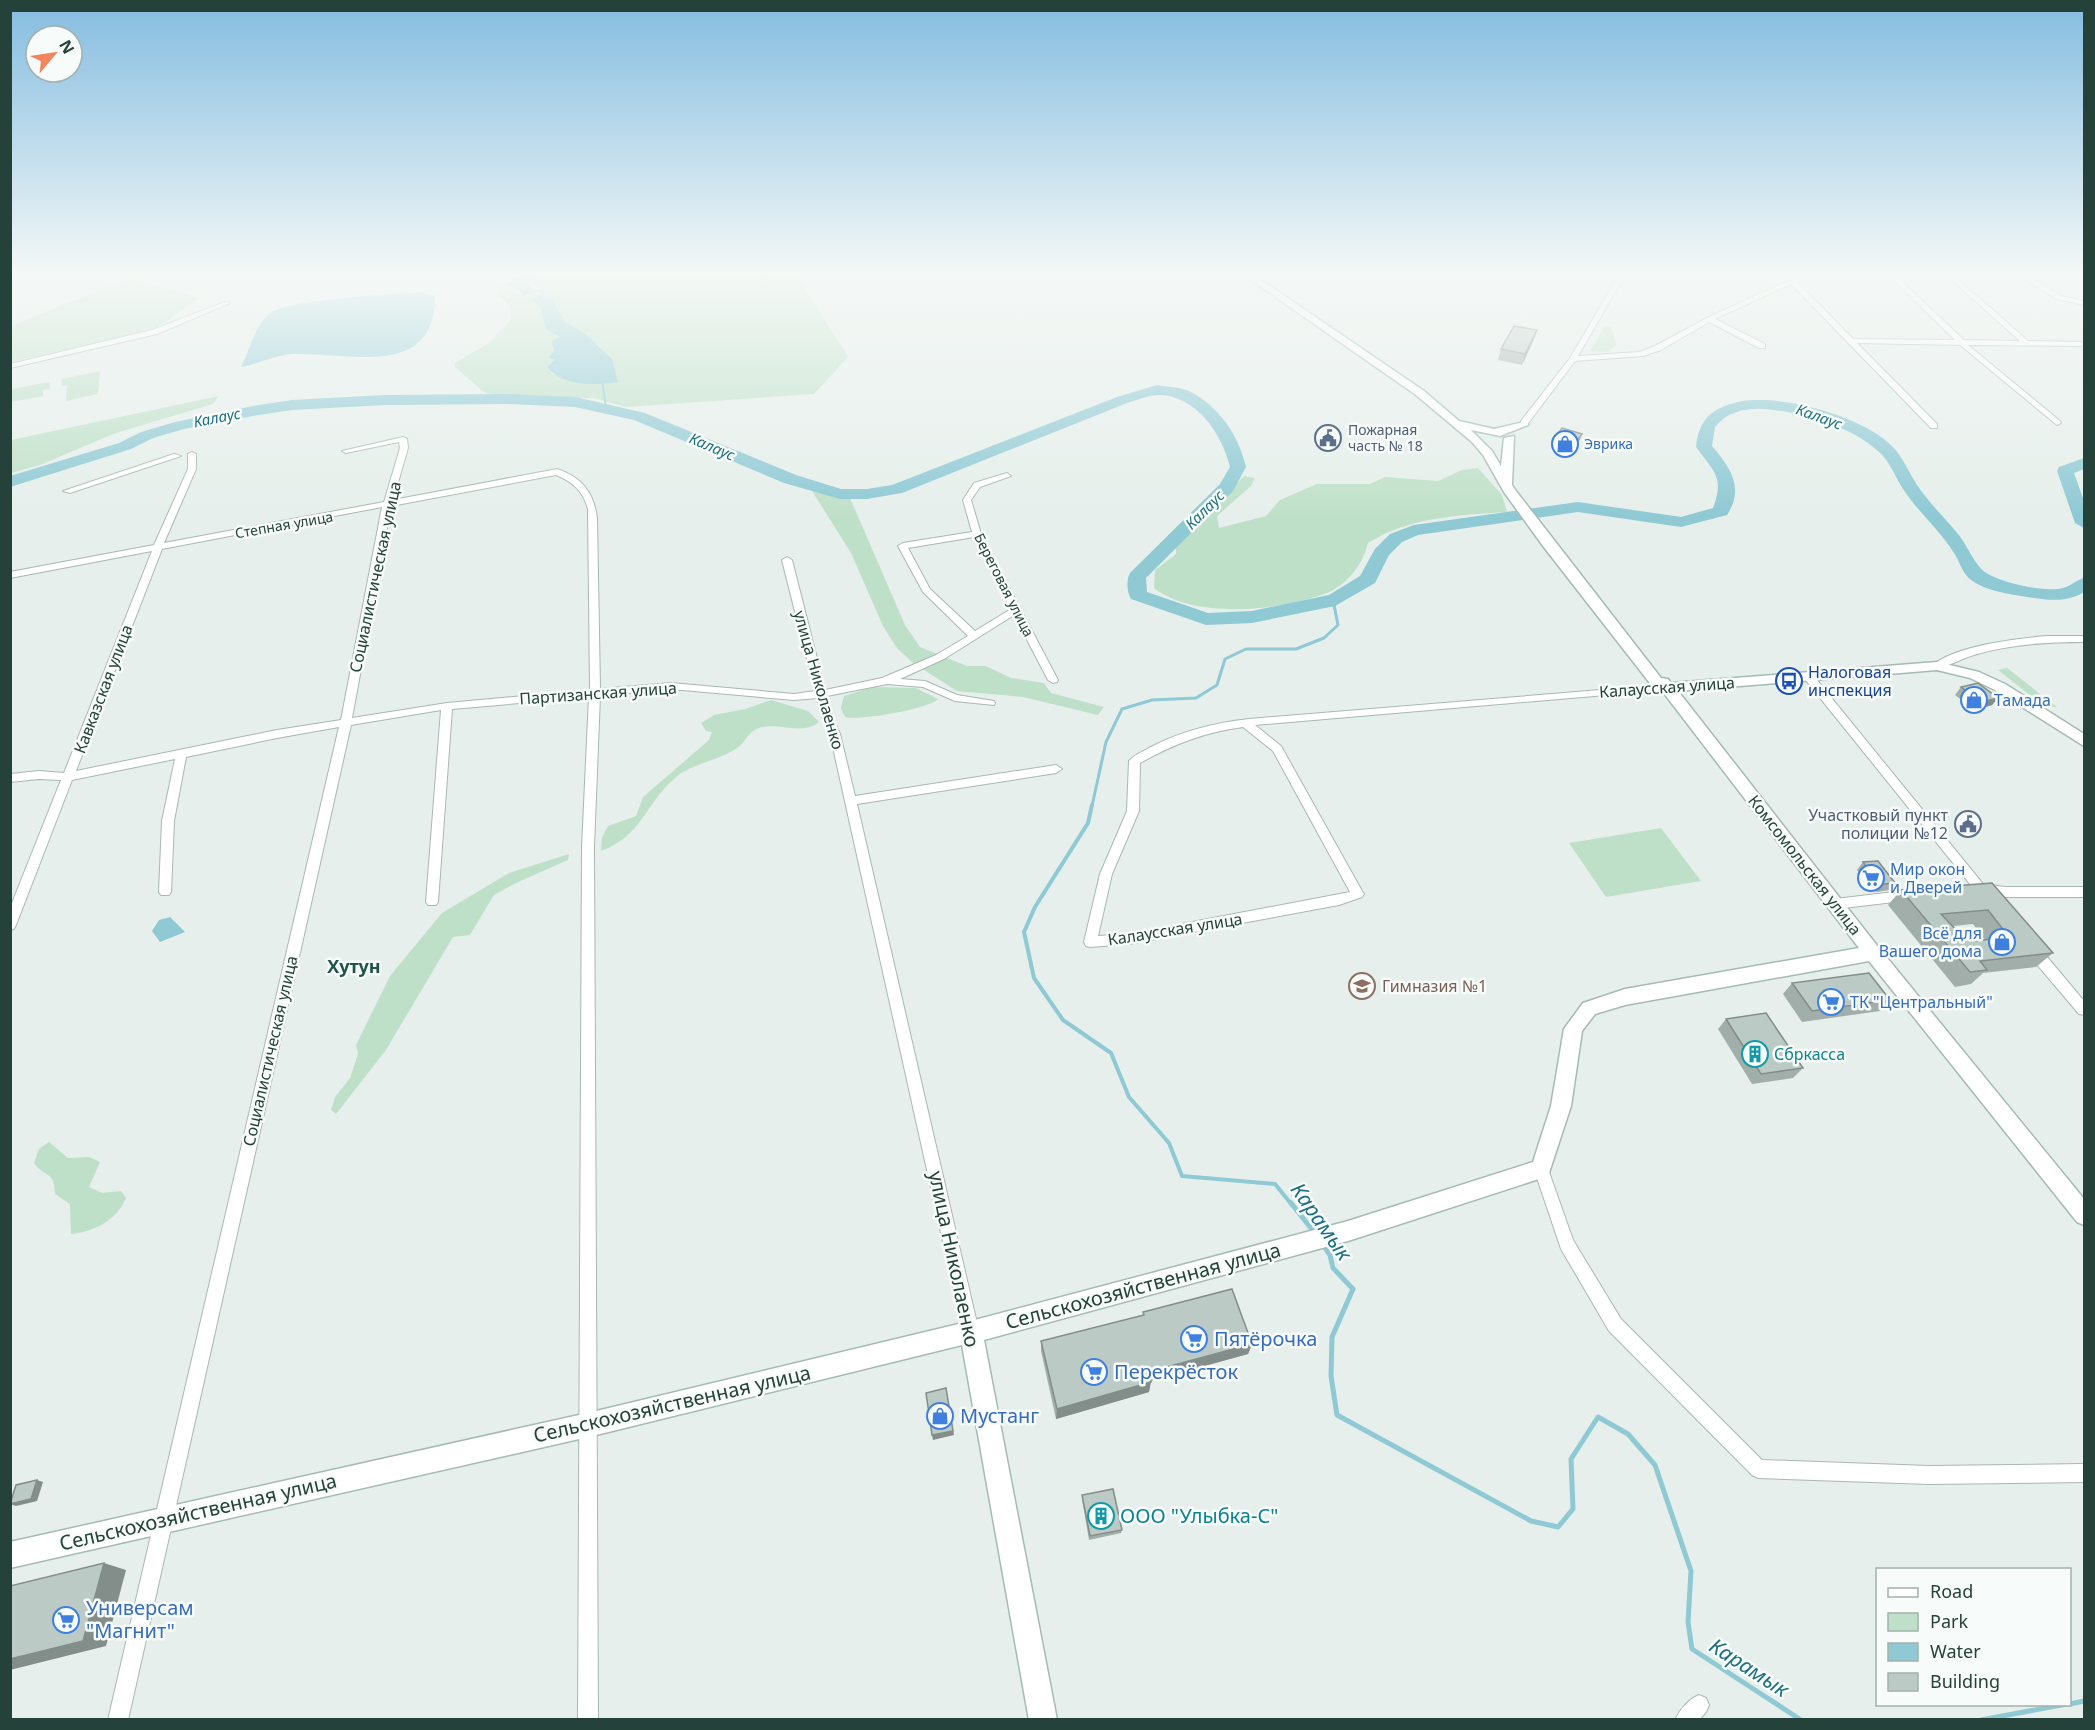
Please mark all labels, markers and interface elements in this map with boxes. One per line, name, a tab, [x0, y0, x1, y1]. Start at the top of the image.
north arrow	[24, 24, 84, 84]
text: N	[54, 36, 80, 58]
water label: Калаус	[1794, 399, 1845, 434]
water label: Калаус	[192, 403, 242, 431]
place label: Пожарная часть № 18	[1348, 420, 1423, 455]
public building icon: Пожарная часть № 18	[1313, 423, 1343, 453]
water label: Калаус	[687, 428, 738, 465]
shop icon: Эврика	[1550, 429, 1580, 459]
place label: Эврика	[1584, 434, 1633, 453]
street label: Социалистическая улица	[344, 479, 406, 675]
water label: Калаус	[1180, 485, 1228, 533]
street label: Степная улица	[233, 507, 334, 542]
street label: Береговая улица	[970, 530, 1039, 640]
street label: улица Николаенко	[789, 608, 849, 752]
street label: Кавказская улица	[68, 621, 138, 757]
place label: Налоговая инспекция	[1808, 661, 1892, 701]
bus stop icon: Налоговая инспекция	[1774, 666, 1804, 696]
street label: Калаусская улица	[1598, 671, 1736, 703]
street label: Партизанская улица	[519, 677, 677, 709]
shop icon: Тамада	[1959, 685, 1989, 715]
place label: Тамада	[1994, 689, 2051, 711]
street label: Комсомольская улица	[1743, 790, 1867, 940]
place label: Участковый пункт полиции №12	[1808, 804, 1949, 844]
public building icon: Участковый пункт полиции №12	[1953, 809, 1983, 839]
place label: Мир окон и Дверей	[1890, 858, 1965, 898]
supermarket icon: Мир окон и Дверей	[1856, 863, 1886, 893]
street label: Калаусская улица	[1106, 908, 1244, 950]
place label: Всё для Вашего дома	[1879, 922, 1982, 962]
shop icon: Всё для Вашего дома	[1987, 927, 2017, 957]
street label: Социалистическая улица	[237, 954, 303, 1148]
district label: Хутун	[327, 954, 381, 978]
school or university icon: Гимназия №1	[1347, 971, 1377, 1001]
place label: Гимназия №1	[1382, 975, 1487, 997]
supermarket icon: ТК "Центральный"	[1816, 987, 1846, 1017]
place label: ТК "Центральный"	[1850, 991, 1993, 1013]
building icon: Сбркасса	[1740, 1039, 1770, 1069]
place label: Сбркасса	[1774, 1043, 1845, 1065]
street label: улица Николаенко	[923, 1168, 986, 1350]
water label: Карамык	[1285, 1177, 1360, 1267]
street label: Сельскохозяйственная улица	[1002, 1236, 1284, 1335]
supermarket icon: Пятёрочка	[1179, 1324, 1209, 1354]
place label: Пятёрочка	[1214, 1325, 1317, 1352]
supermarket icon: Перекрёсток	[1079, 1357, 1109, 1387]
street label: Сельскохозяйственная улица	[530, 1358, 813, 1449]
place label: Перекрёсток	[1114, 1358, 1238, 1385]
shop icon: Мустанг	[925, 1401, 955, 1431]
place label: Мустанг	[960, 1402, 1039, 1429]
street label: Сельскохозяйственная улица	[56, 1466, 339, 1557]
building icon: ООО "Улыбка-С"	[1086, 1501, 1116, 1531]
place label: ООО "Улыбка-С"	[1120, 1502, 1278, 1529]
legend	[1876, 1568, 2071, 1706]
text: Road	[1930, 1579, 1973, 1603]
place label: Универсам "Магнит"	[86, 1594, 194, 1644]
supermarket icon: Универсам "Магнит"	[51, 1605, 81, 1635]
text: Park	[1930, 1609, 1968, 1633]
water label: Карамык	[1705, 1631, 1796, 1704]
text: Water	[1930, 1639, 1981, 1663]
text: Building	[1930, 1669, 2000, 1693]

